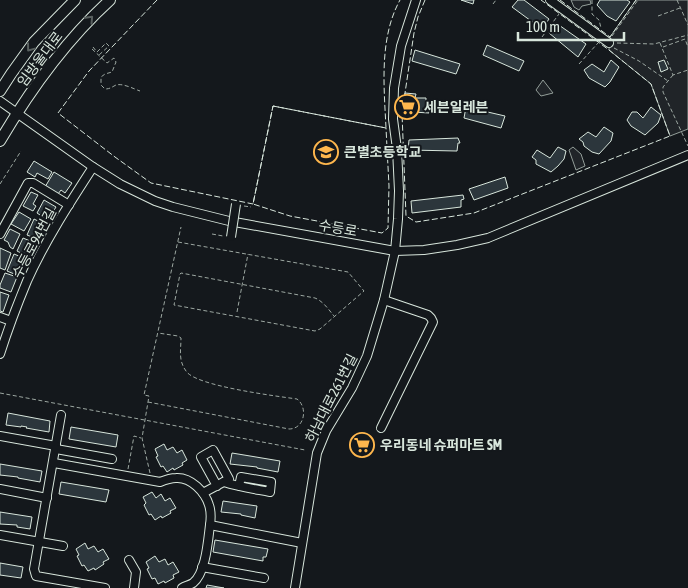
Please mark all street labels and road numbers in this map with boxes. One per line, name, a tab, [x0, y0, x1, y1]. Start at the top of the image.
street label: 임방울대로	[14, 28, 66, 90]
street label: 수등로94번길	[9, 205, 59, 281]
street label: 수등로	[318, 217, 359, 239]
street label: 하남대로261번길	[302, 351, 360, 445]

